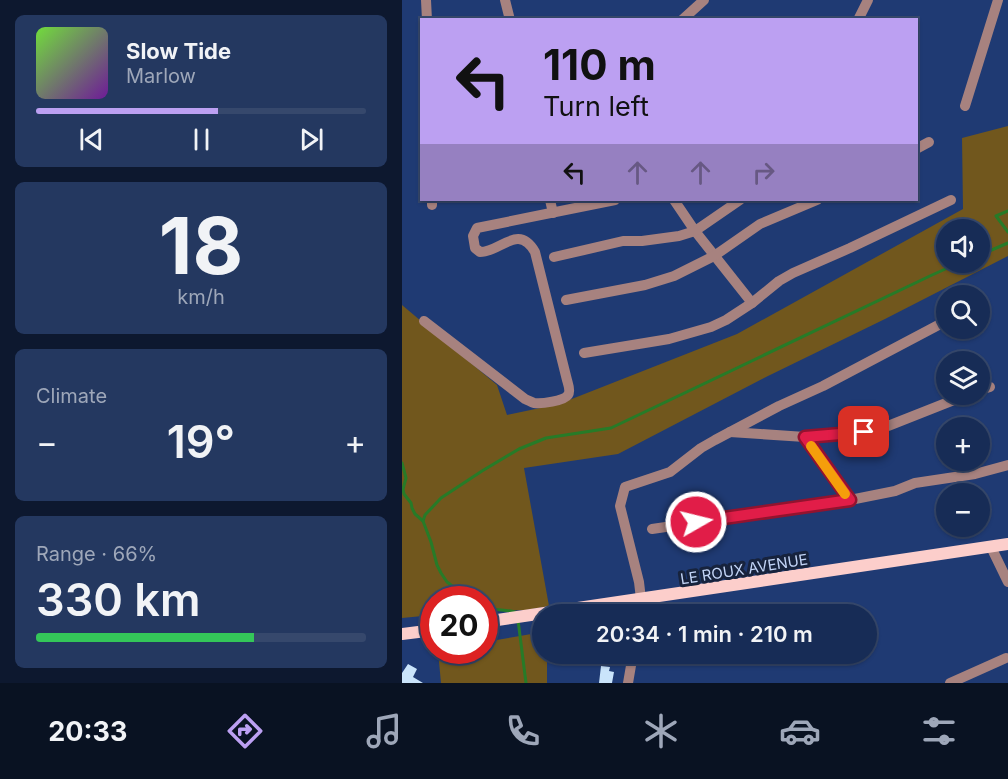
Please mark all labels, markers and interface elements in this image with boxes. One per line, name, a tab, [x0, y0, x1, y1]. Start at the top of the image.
text: Slow Tide	[126, 38, 231, 64]
text: 110 m	[543, 39, 656, 90]
icon: left	[444, 42, 522, 120]
text: Marlow	[126, 64, 196, 88]
text: Turn left	[543, 90, 649, 123]
icon: previous	[75, 123, 108, 156]
icon: pause	[185, 123, 218, 156]
icon: next	[295, 123, 328, 156]
icon: left	[558, 156, 591, 189]
icon: ahead	[621, 156, 654, 189]
icon: ahead	[684, 156, 717, 189]
icon: right	[747, 156, 780, 189]
text: 18	[159, 198, 243, 293]
map controls	[936, 219, 990, 537]
button: sound	[936, 219, 990, 273]
text: km/h	[177, 285, 225, 309]
button: search	[936, 285, 990, 339]
button: layers	[936, 351, 990, 405]
text: Climate	[36, 384, 107, 408]
pin	[838, 406, 889, 457]
text: 19°	[167, 414, 235, 469]
icon: arrive	[847, 415, 880, 448]
button: +	[936, 417, 990, 471]
text: −	[36, 422, 58, 462]
text: +	[344, 422, 366, 462]
button: −	[936, 483, 990, 537]
position arrow	[664, 490, 728, 554]
text: Range · 66%	[36, 542, 157, 566]
street label: LE ROUX AVENUE	[679, 550, 809, 588]
text: 330 km	[36, 572, 200, 627]
speed limit sign: 20	[420, 586, 498, 664]
text: 20:34 · 1 min · 210 m	[596, 621, 813, 647]
icon: directions	[224, 710, 266, 752]
icon: music	[363, 710, 405, 752]
icon: phone	[502, 710, 544, 752]
icon: climate	[640, 710, 682, 752]
icon: car	[779, 710, 821, 752]
icon: filters	[918, 710, 960, 752]
text: 20:33	[48, 715, 127, 748]

